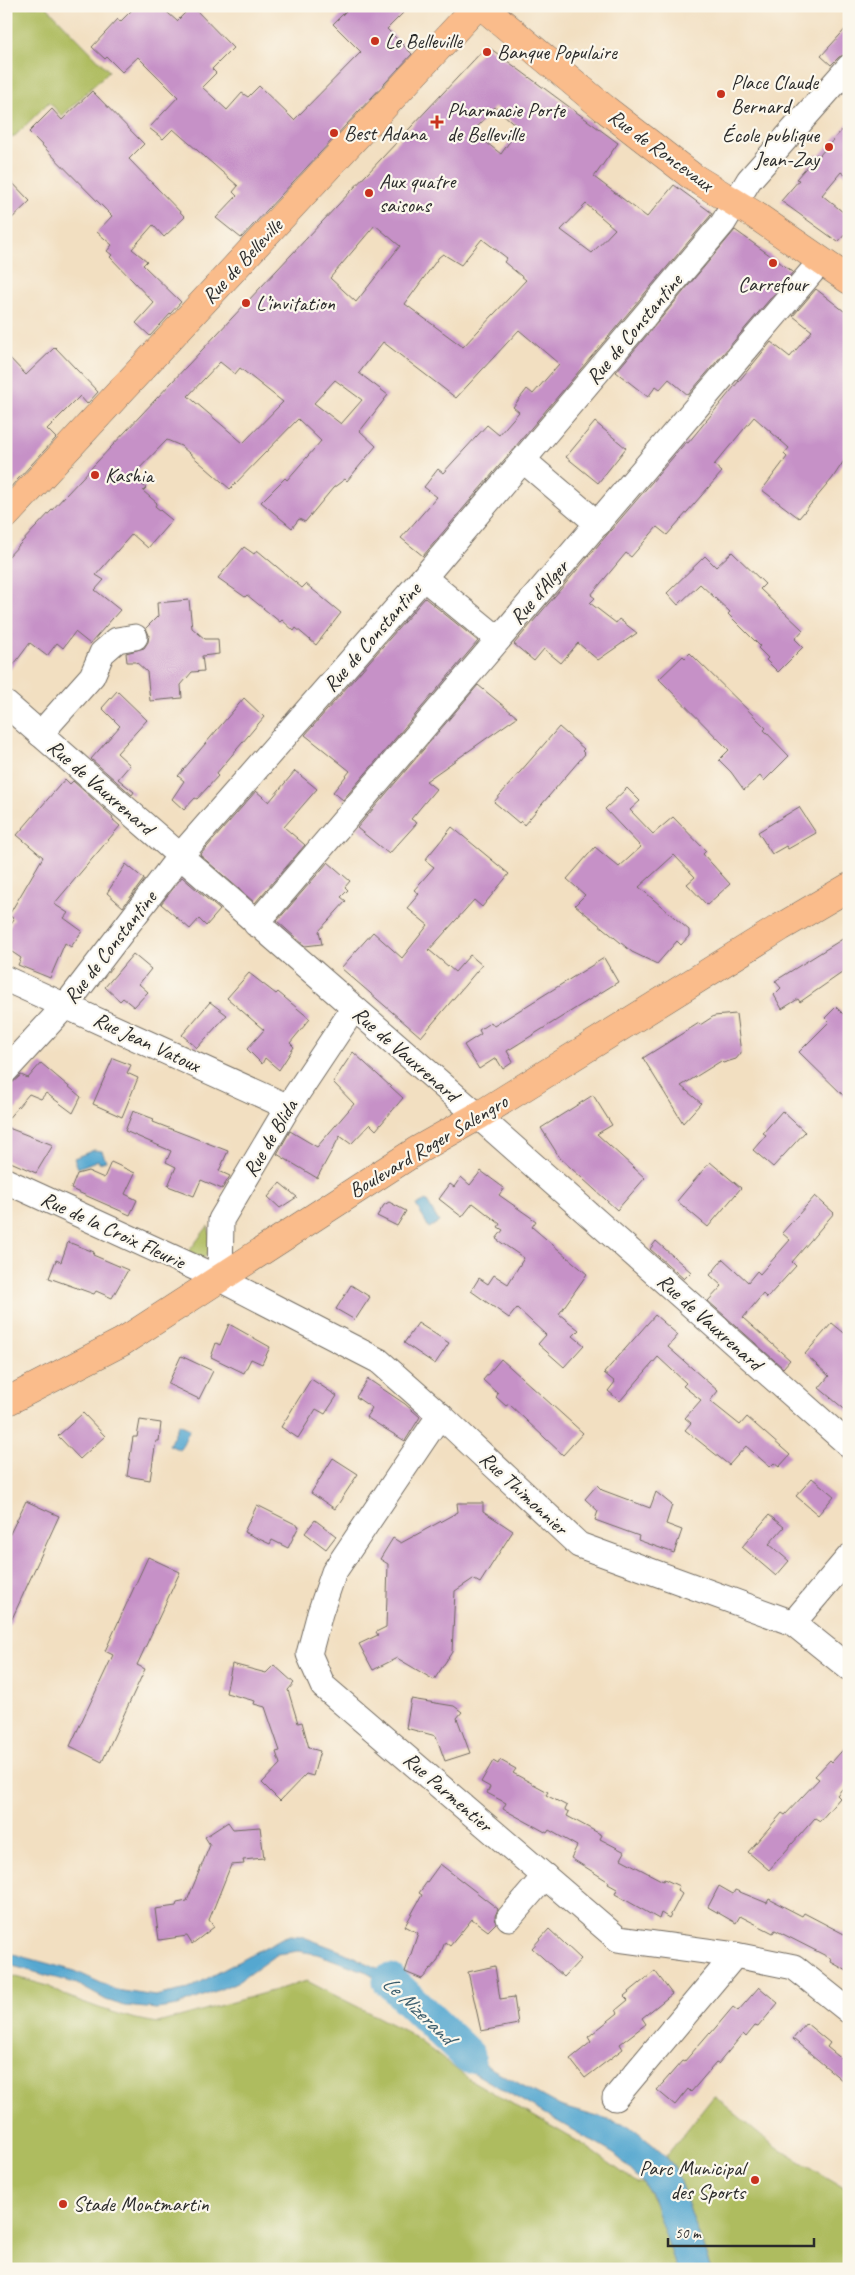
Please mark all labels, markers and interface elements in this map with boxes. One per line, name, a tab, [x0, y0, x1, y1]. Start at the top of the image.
place label: Le Belleville	[385, 28, 463, 54]
marker: Le Belleville	[369, 35, 381, 47]
place label: Banque Populaire	[497, 39, 618, 65]
marker: Banque Populaire	[481, 46, 493, 58]
place label: Place Claude Bernard	[731, 69, 819, 119]
marker: Place Claude Bernard	[715, 88, 727, 100]
place label: Pharmacie Porte de Belleville	[447, 97, 566, 147]
street label: Rue de Roncevaux	[603, 103, 720, 198]
marker: Pharmacie Porte de Belleville	[431, 116, 443, 128]
place label: Best Adana	[344, 120, 429, 146]
place label: École publique Jean-Zay	[722, 122, 821, 172]
marker: Best Adana	[328, 127, 340, 139]
marker: École publique Jean-Zay	[823, 141, 835, 153]
place label: Aux quatre saisons	[379, 168, 457, 218]
marker: Aux quatre saisons	[363, 187, 375, 199]
street label: Rue de Belleville	[196, 211, 289, 309]
marker: Carrefour	[767, 257, 779, 269]
street label: Rue de Constantine	[580, 267, 689, 390]
place label: Carrefour	[738, 271, 810, 297]
place label: L’invitation	[256, 290, 336, 316]
marker: L’invitation	[240, 297, 252, 309]
place label: Kashia	[105, 462, 155, 488]
marker: Kashia	[89, 469, 101, 481]
street label: Rue d'Alger	[504, 553, 575, 630]
street label: Rue de Constantine	[317, 575, 428, 697]
street label: Rue de Vauxrenard	[42, 734, 162, 842]
street label: Rue de Constantine	[58, 884, 164, 1009]
street label: Rue de Vauxrenard	[347, 1001, 467, 1109]
street label: Rue Jean Vatoux	[89, 1006, 206, 1079]
street label: Boulevard Roger Salengro	[344, 1088, 513, 1204]
street label: Rue de Blida	[237, 1093, 304, 1181]
street label: Rue de la Croix Fleurie	[37, 1185, 191, 1276]
street label: Rue de Vauxrenard	[652, 1268, 770, 1378]
street label: Rue Thimonnier	[475, 1446, 575, 1541]
street label: Rue Parmentier	[398, 1746, 499, 1839]
water label: Le Nizerand	[376, 1969, 465, 2055]
place label: Parc Municipal des Sports	[639, 2155, 748, 2205]
marker: Parc Municipal des Sports	[749, 2174, 761, 2186]
place label: Stade Montmartin	[73, 2191, 209, 2217]
marker: Stade Montmartin	[57, 2198, 69, 2210]
scale bar	[668, 2215, 814, 2247]
text: 50 m	[675, 2224, 702, 2243]

